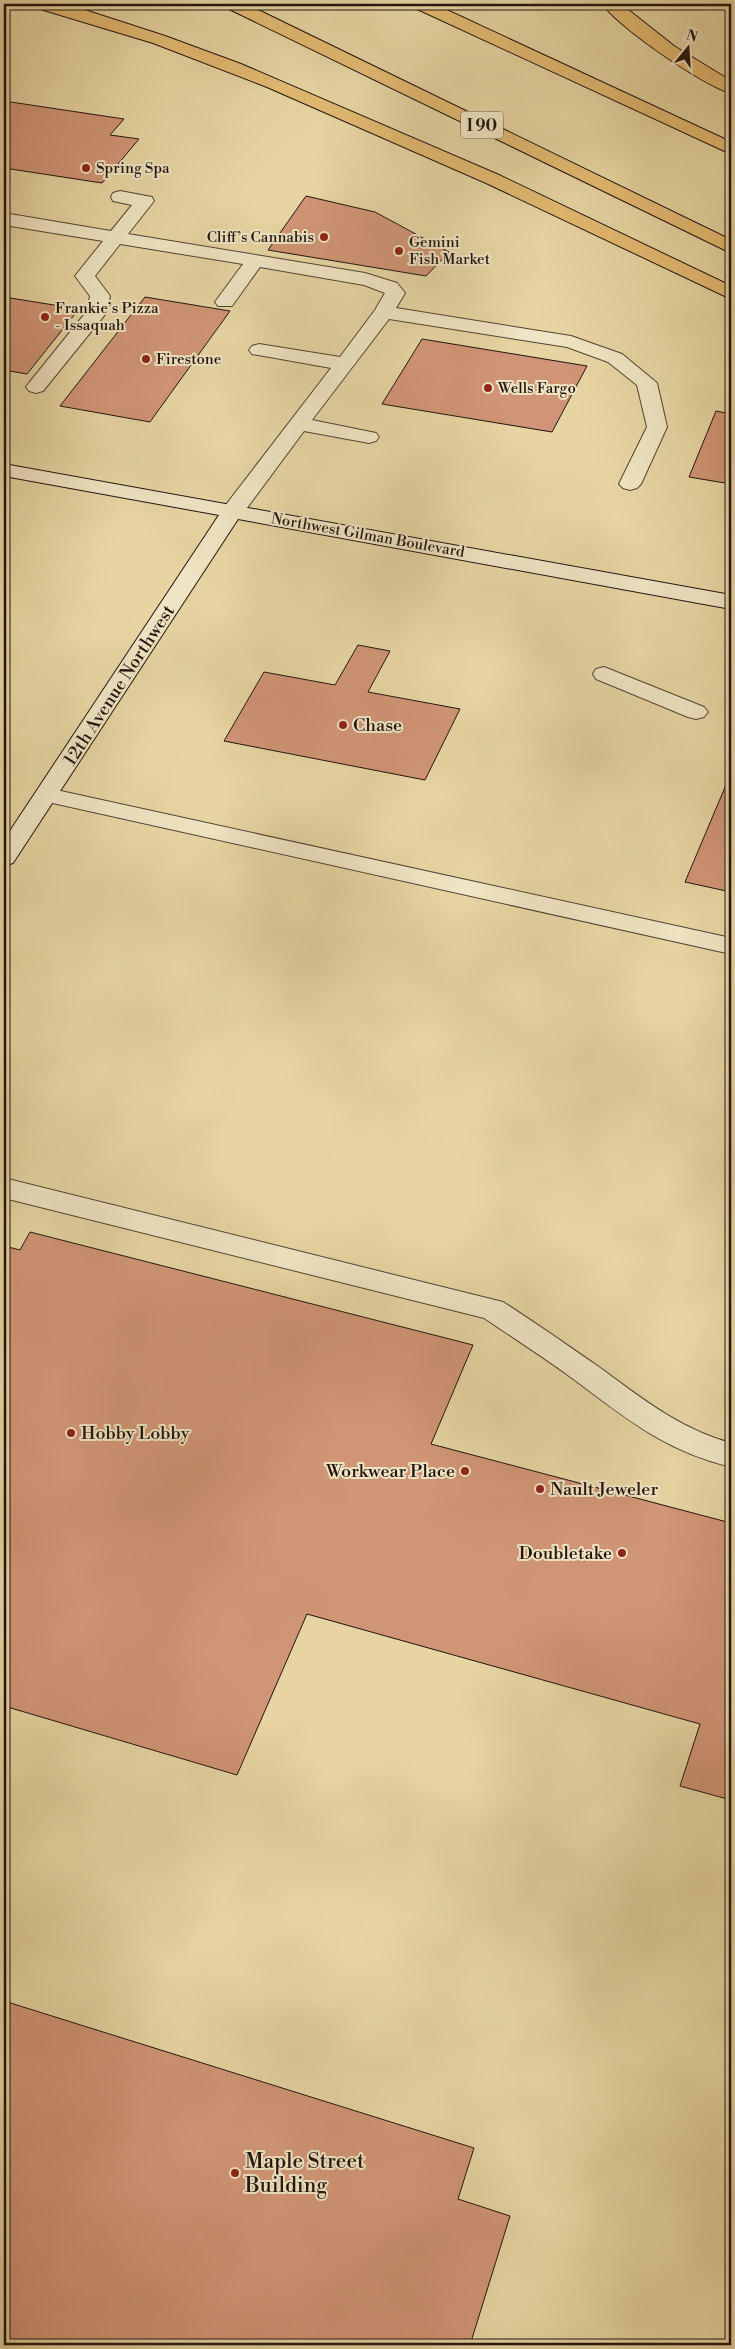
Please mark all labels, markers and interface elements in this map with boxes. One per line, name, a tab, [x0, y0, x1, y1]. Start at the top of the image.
north arrow	[662, 22, 712, 72]
text: N	[684, 26, 700, 47]
road number: I 90	[461, 112, 503, 138]
place label: Spring Spa	[96, 159, 170, 178]
marker: Spring Spa	[80, 162, 92, 174]
place label: Cliff’s Cannabis	[207, 228, 314, 247]
marker: Cliff’s Cannabis	[318, 231, 330, 243]
place label: Gemini Fish Market	[409, 233, 491, 269]
marker: Gemini Fish Market	[393, 245, 405, 257]
place label: Frankie’s Pizza - Issaquah	[55, 299, 159, 335]
marker: Frankie’s Pizza - Issaquah	[39, 311, 51, 323]
place label: Firestone	[156, 350, 221, 369]
marker: Firestone	[140, 353, 152, 365]
place label: Wells Fargo	[497, 379, 576, 398]
marker: Wells Fargo	[482, 382, 494, 394]
street label: Northwest Gilman Boulevard	[270, 509, 467, 562]
street label: 12th Avenue Northwest	[59, 600, 180, 770]
place label: Chase	[353, 714, 402, 737]
marker: Chase	[337, 719, 349, 731]
place label: Hobby Lobby	[81, 1422, 190, 1445]
marker: Hobby Lobby	[65, 1427, 77, 1439]
place label: Workwear Place	[325, 1460, 455, 1483]
marker: Workwear Place	[459, 1465, 471, 1477]
place label: Nault Jeweler	[550, 1478, 658, 1501]
marker: Nault Jeweler	[534, 1483, 546, 1495]
place label: Doubletake	[519, 1542, 612, 1565]
marker: Doubletake	[616, 1547, 628, 1559]
place label: Maple Street Building	[244, 2149, 365, 2199]
marker: Maple Street Building	[229, 2167, 241, 2179]

